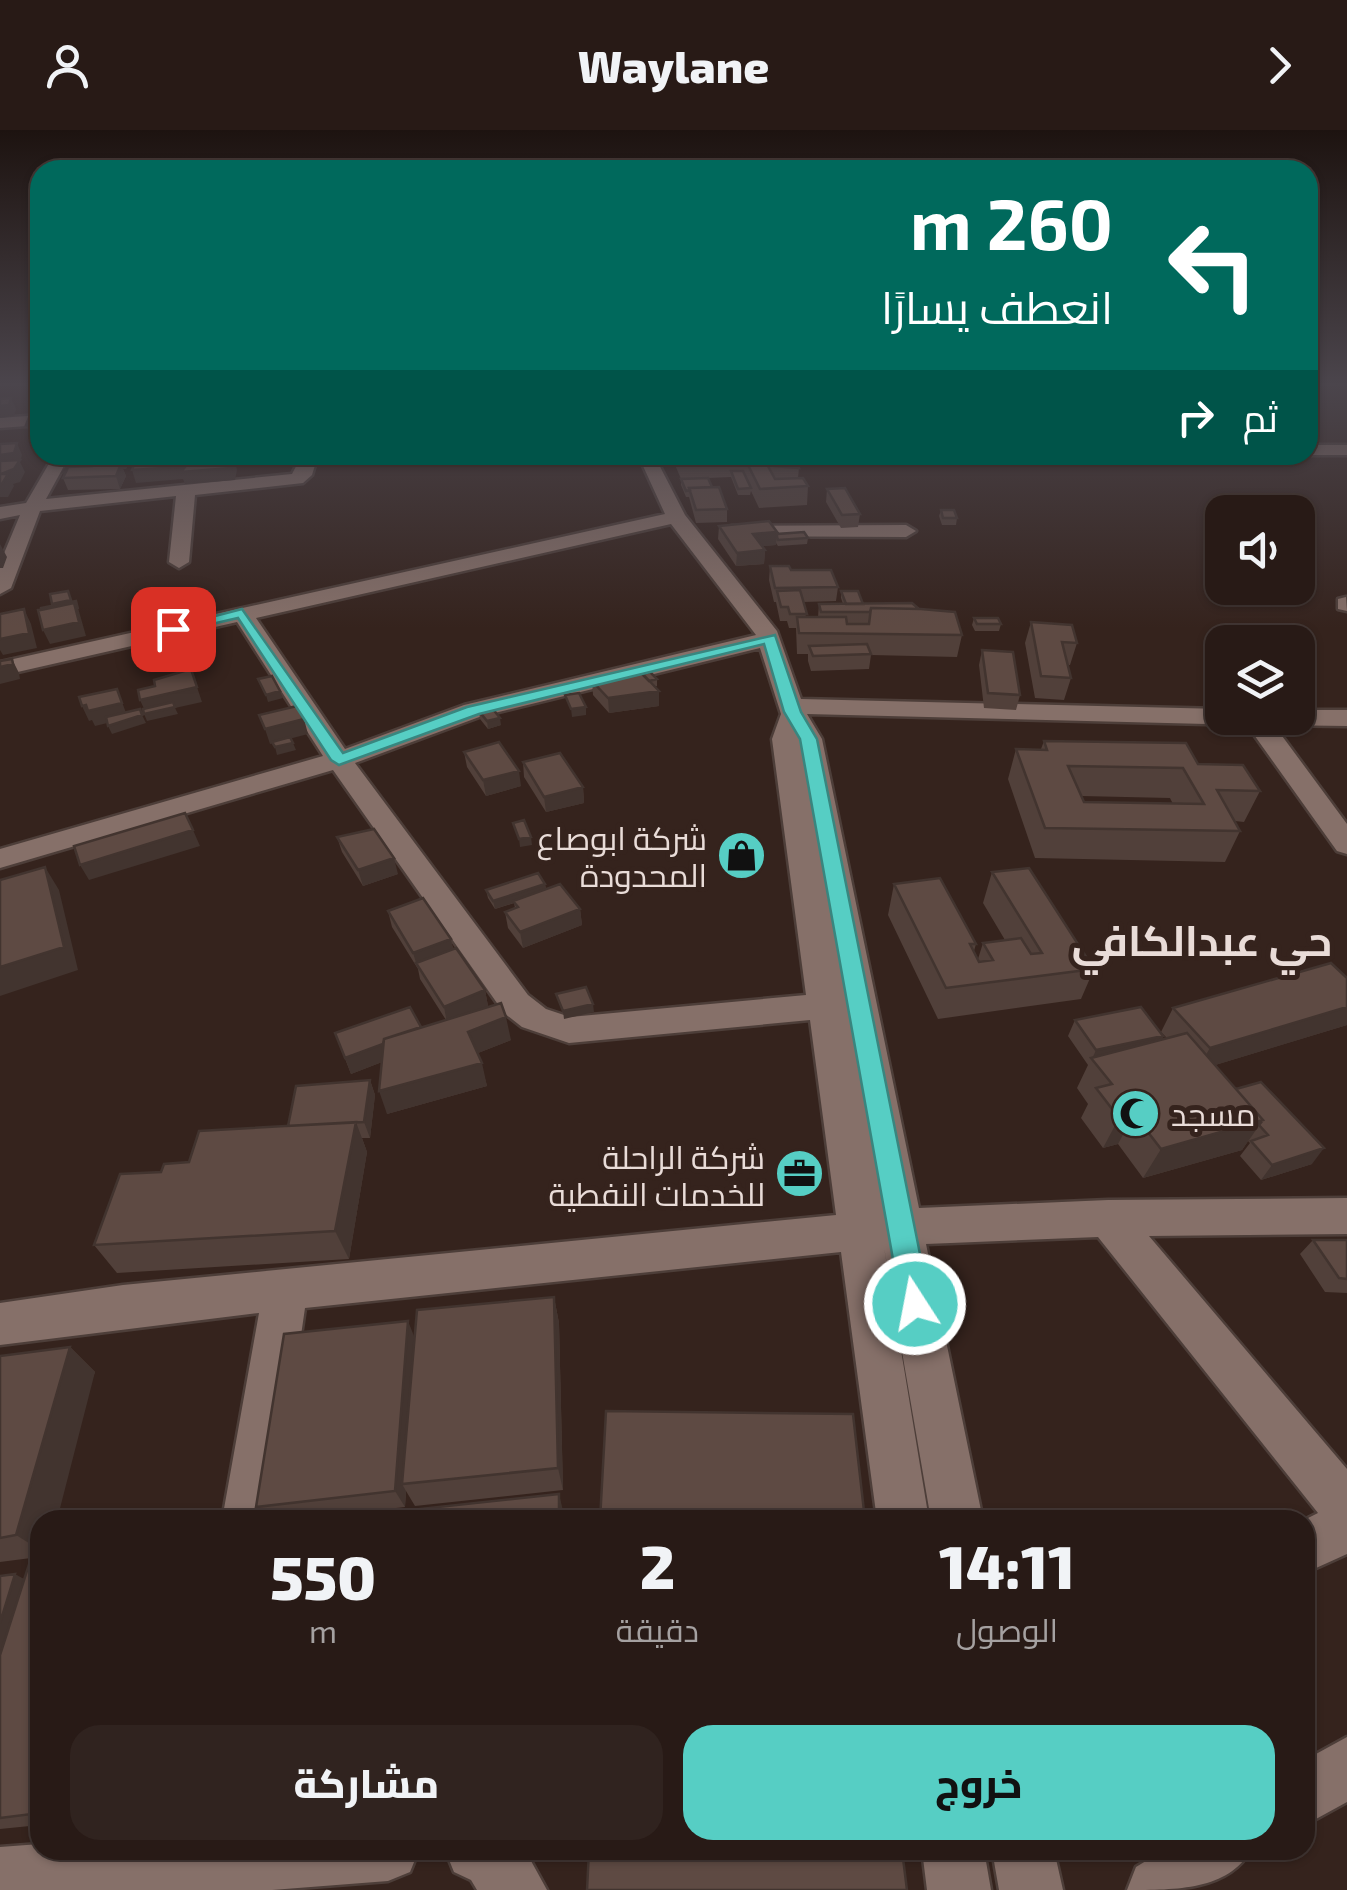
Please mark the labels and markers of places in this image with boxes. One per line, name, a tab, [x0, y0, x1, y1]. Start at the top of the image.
pin	[131, 587, 216, 672]
place label: شركة ابوصاع المحدودة	[537, 818, 707, 894]
shop icon: شركة ابوصاع المحدودة	[716, 829, 768, 881]
mosque icon: مسجد	[1110, 1087, 1162, 1139]
place label: مسجد	[1171, 1094, 1255, 1132]
place label: شركة الراحلة للخدمات النفطية	[548, 1137, 765, 1212]
office icon: شركة الراحلة للخدمات النفطية	[774, 1148, 826, 1200]

